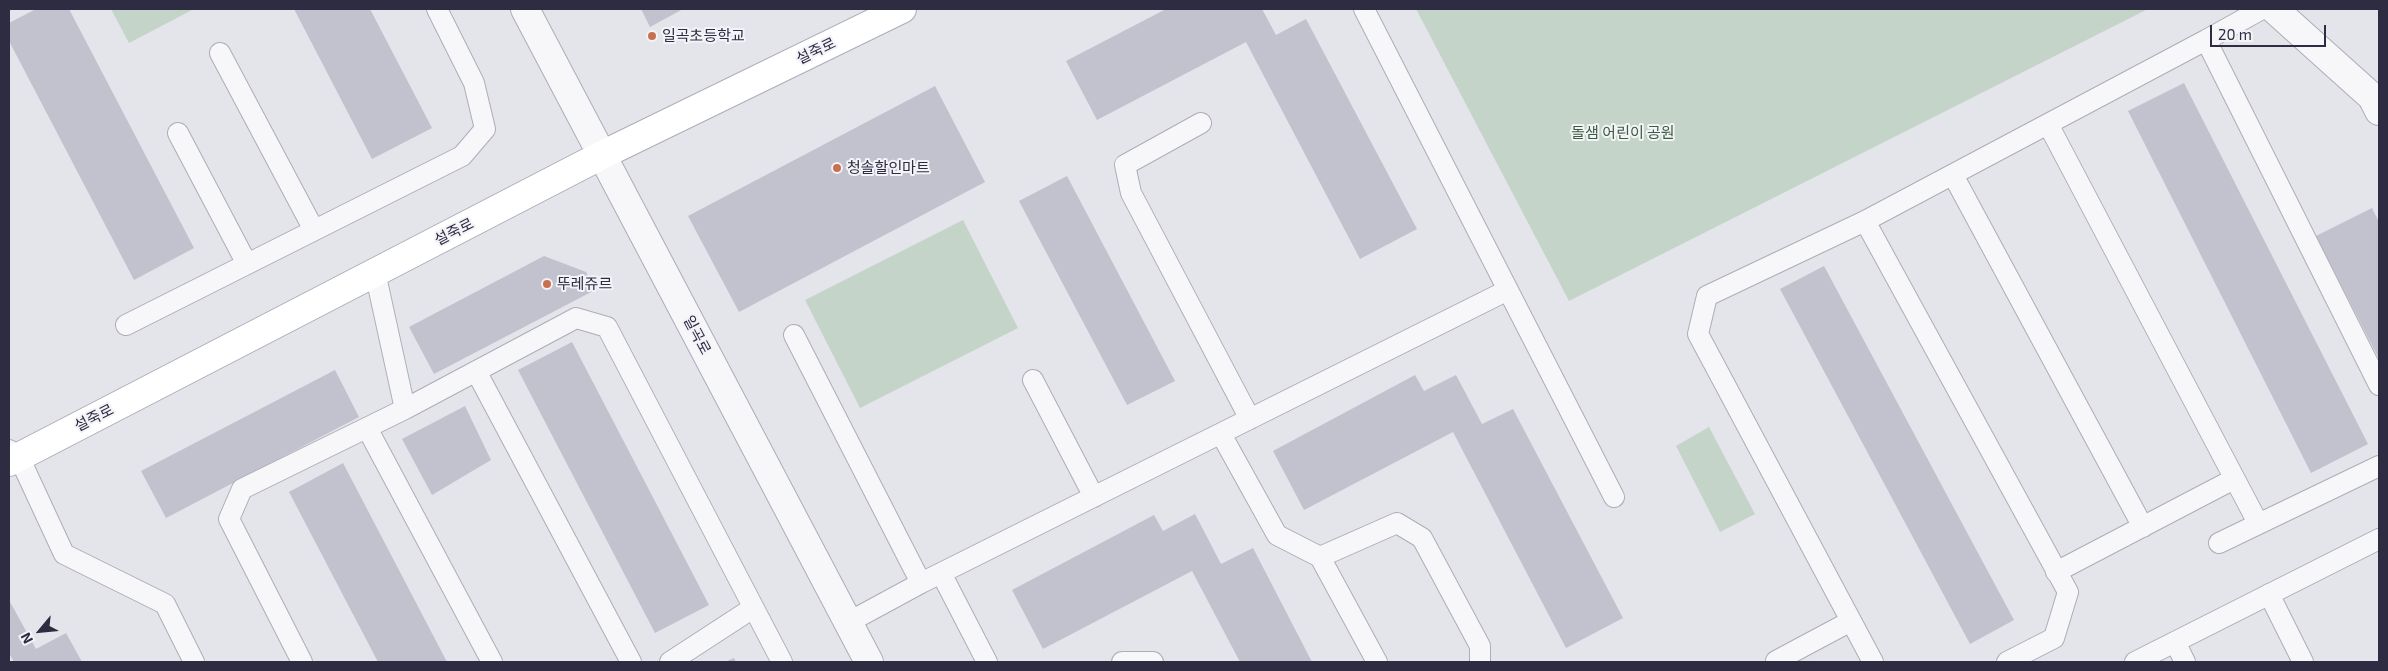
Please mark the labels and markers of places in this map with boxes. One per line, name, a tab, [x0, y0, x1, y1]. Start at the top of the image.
place label: 일곡초등학교	[662, 27, 745, 45]
marker: 일곡초등학교	[646, 30, 658, 42]
place label: 청솔할인마트	[847, 159, 930, 177]
marker: 청솔할인마트	[831, 162, 843, 174]
place label: 뚜레쥬르	[557, 275, 612, 293]
marker: 뚜레쥬르	[541, 278, 553, 290]

